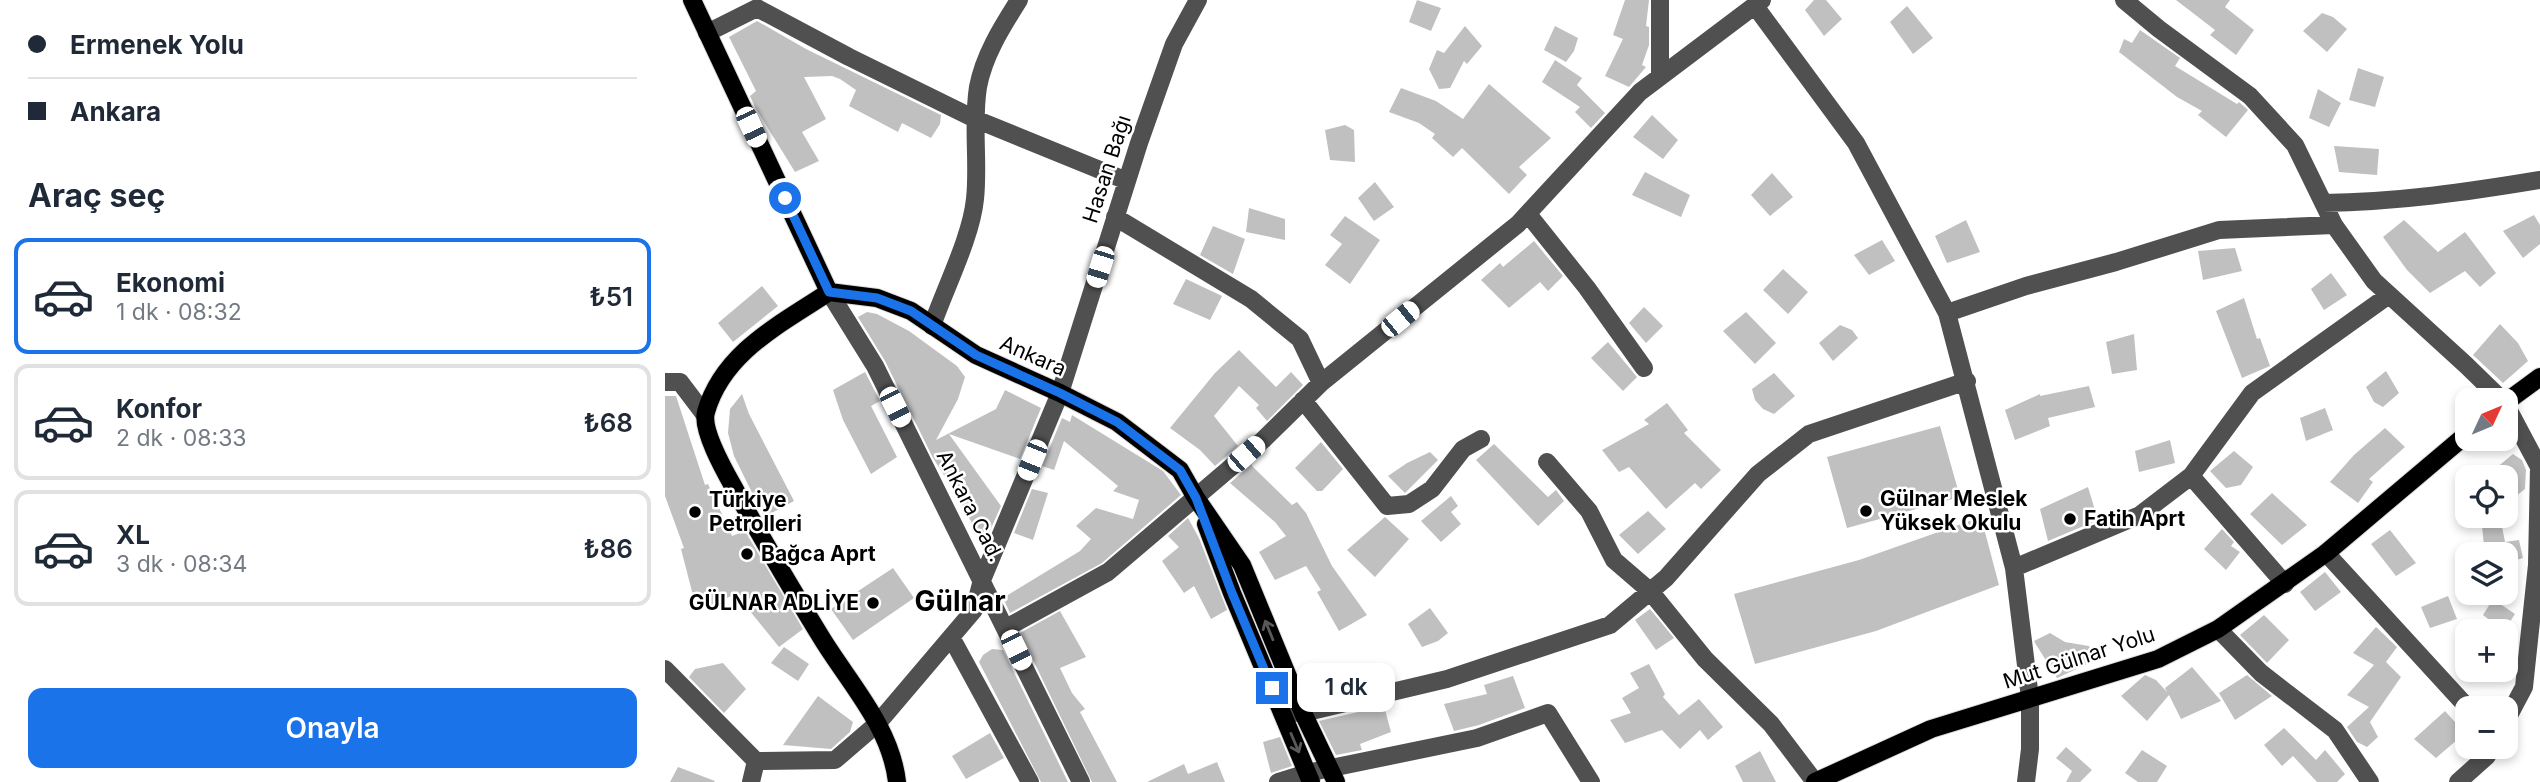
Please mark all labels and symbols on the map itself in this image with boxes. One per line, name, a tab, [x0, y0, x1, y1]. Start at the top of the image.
car	[733, 104, 770, 150]
street label: Hasan Bağı	[1077, 112, 1136, 226]
route start	[769, 182, 801, 214]
car	[1084, 244, 1117, 290]
car	[1378, 298, 1423, 340]
street label: Ankara	[996, 330, 1070, 381]
car	[877, 384, 914, 430]
north arrow	[2455, 388, 2518, 452]
car	[1224, 432, 1269, 476]
car	[1015, 437, 1050, 483]
street label: Ankara Cad.	[932, 446, 1009, 566]
place label: Gülnar Meslek Yüksek Okulu	[1880, 486, 2028, 535]
place label: Türkiye Petrolleri	[709, 487, 802, 536]
marker: Gülnar Meslek Yüksek Okulu	[1858, 503, 1874, 519]
marker: Türkiye Petrolleri	[687, 504, 703, 520]
place label: Fatih Aprt	[2084, 506, 2185, 531]
marker: Fatih Aprt	[2062, 511, 2078, 527]
place label: Bağca Aprt	[761, 541, 876, 566]
marker: Bağca Aprt	[739, 546, 755, 562]
district label: Gülnar	[914, 584, 1006, 618]
place label: GÜLNAR ADLİYE	[689, 589, 859, 615]
marker: GÜLNAR ADLİYE	[865, 595, 881, 611]
one-way arrow	[1261, 620, 1274, 641]
street label: Mut Gülnar Yolu	[2000, 621, 2158, 694]
car	[998, 627, 1035, 673]
callout: 1 dk	[1297, 664, 1395, 712]
route end	[1256, 672, 1288, 704]
one-way arrow	[1289, 731, 1302, 753]

